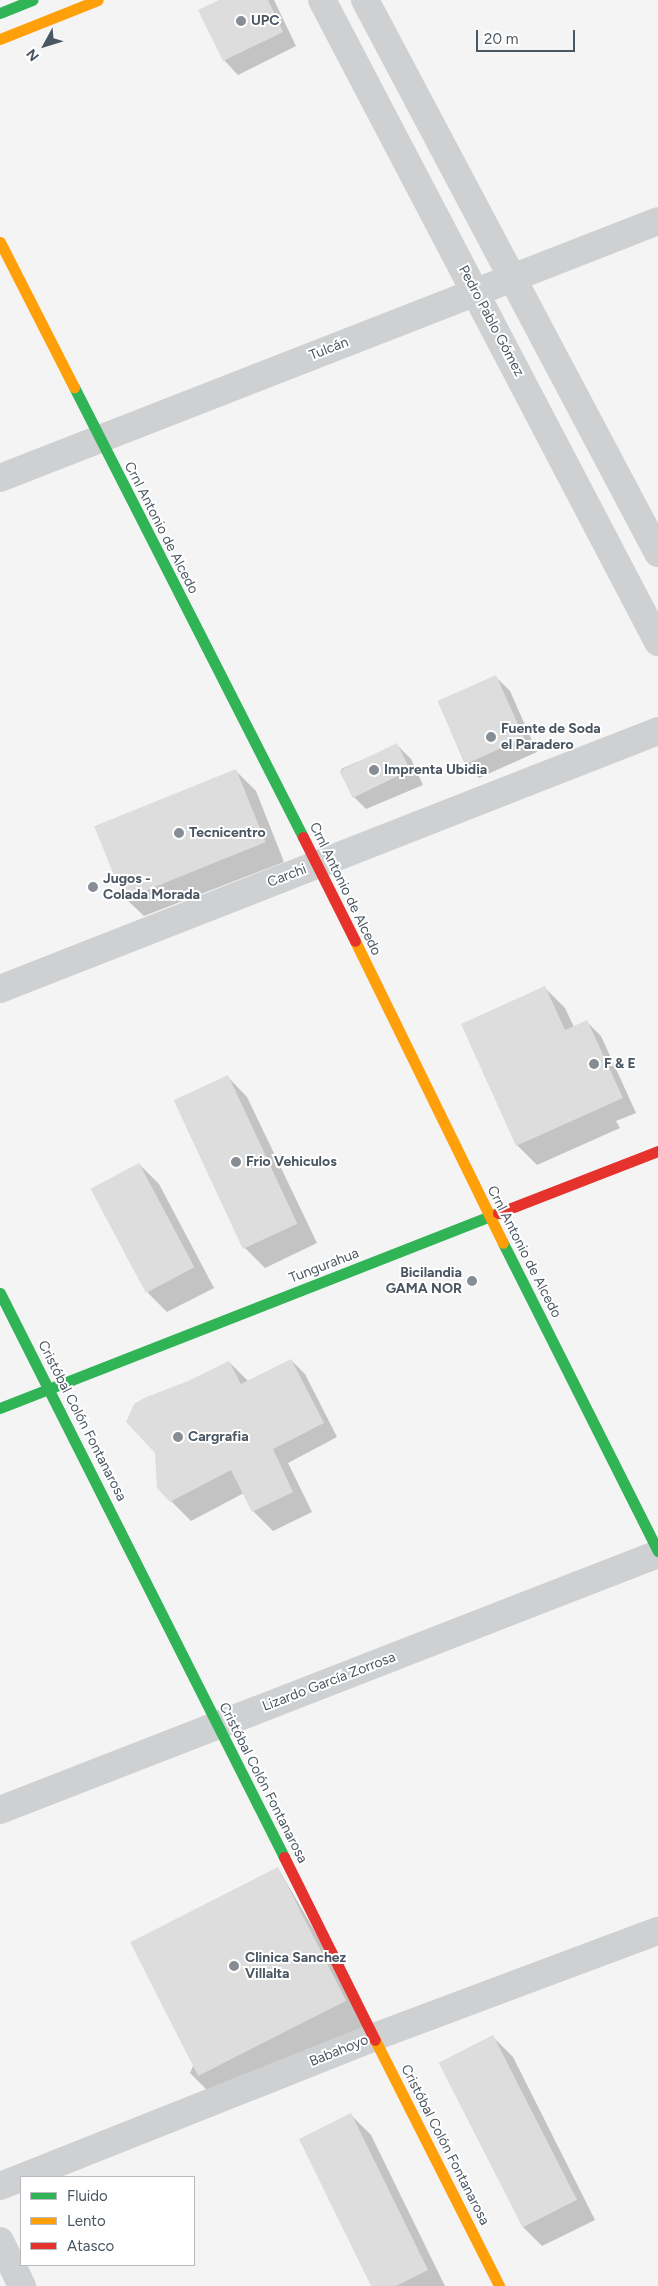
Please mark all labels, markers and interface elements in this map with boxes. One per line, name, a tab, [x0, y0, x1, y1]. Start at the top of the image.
place label: UPC	[251, 13, 279, 29]
marker: UPC	[235, 15, 247, 27]
north arrow	[20, 20, 70, 70]
scale bar	[478, 20, 577, 52]
text: 20 m	[484, 30, 518, 48]
text: N	[23, 45, 43, 64]
street label: Pedro Pablo Gómez	[455, 263, 527, 379]
street label: Tulcán	[307, 334, 351, 364]
street label: Crnl Antonio de Alcedo	[120, 459, 202, 597]
place label: Fuente de Soda el Paradero	[501, 721, 601, 754]
marker: Fuente de Soda el Paradero	[485, 731, 497, 743]
place label: Imprenta Ubidia	[384, 762, 487, 778]
marker: Imprenta Ubidia	[368, 764, 380, 776]
street label: Crnl Antonio de Alcedo	[305, 820, 385, 958]
place label: Tecnicentro	[189, 825, 266, 841]
marker: Tecnicentro	[173, 827, 185, 839]
street label: Carchi	[265, 861, 309, 891]
place label: Jugos - Colada Morada	[103, 871, 200, 904]
marker: Jugos - Colada Morada	[87, 881, 99, 893]
place label: F & E	[604, 1056, 636, 1072]
marker: F & E	[588, 1058, 600, 1070]
place label: Frio Vehiculos	[246, 1154, 337, 1170]
marker: Frio Vehiculos	[230, 1156, 242, 1168]
street label: Crnl Antonio de Alcedo	[483, 1183, 565, 1321]
street label: Tungurahua	[287, 1245, 361, 1287]
place label: Bicilandia GAMA NOR	[386, 1265, 462, 1298]
marker: Bicilandia GAMA NOR	[466, 1275, 478, 1287]
street label: Cristóbal Colón Fontanarosa	[34, 1338, 130, 1504]
place label: Cargrafia	[188, 1429, 249, 1445]
marker: Cargrafia	[172, 1431, 184, 1443]
street label: Lizardo García Zorrosa	[260, 1649, 398, 1715]
street label: Cristóbal Colón Fontanarosa	[215, 1700, 311, 1866]
place label: Clinica Sanchez Villalta	[245, 1950, 346, 1982]
marker: Clinica Sanchez Villalta	[227, 1959, 241, 1973]
street label: Babahoyo	[307, 2032, 371, 2070]
street label: Cristóbal Colón Fontanarosa	[397, 2062, 493, 2228]
legend	[20, 2176, 195, 2266]
text: Fluido	[67, 2187, 108, 2205]
text: Lento	[67, 2212, 106, 2230]
text: Atasco	[67, 2237, 114, 2255]

